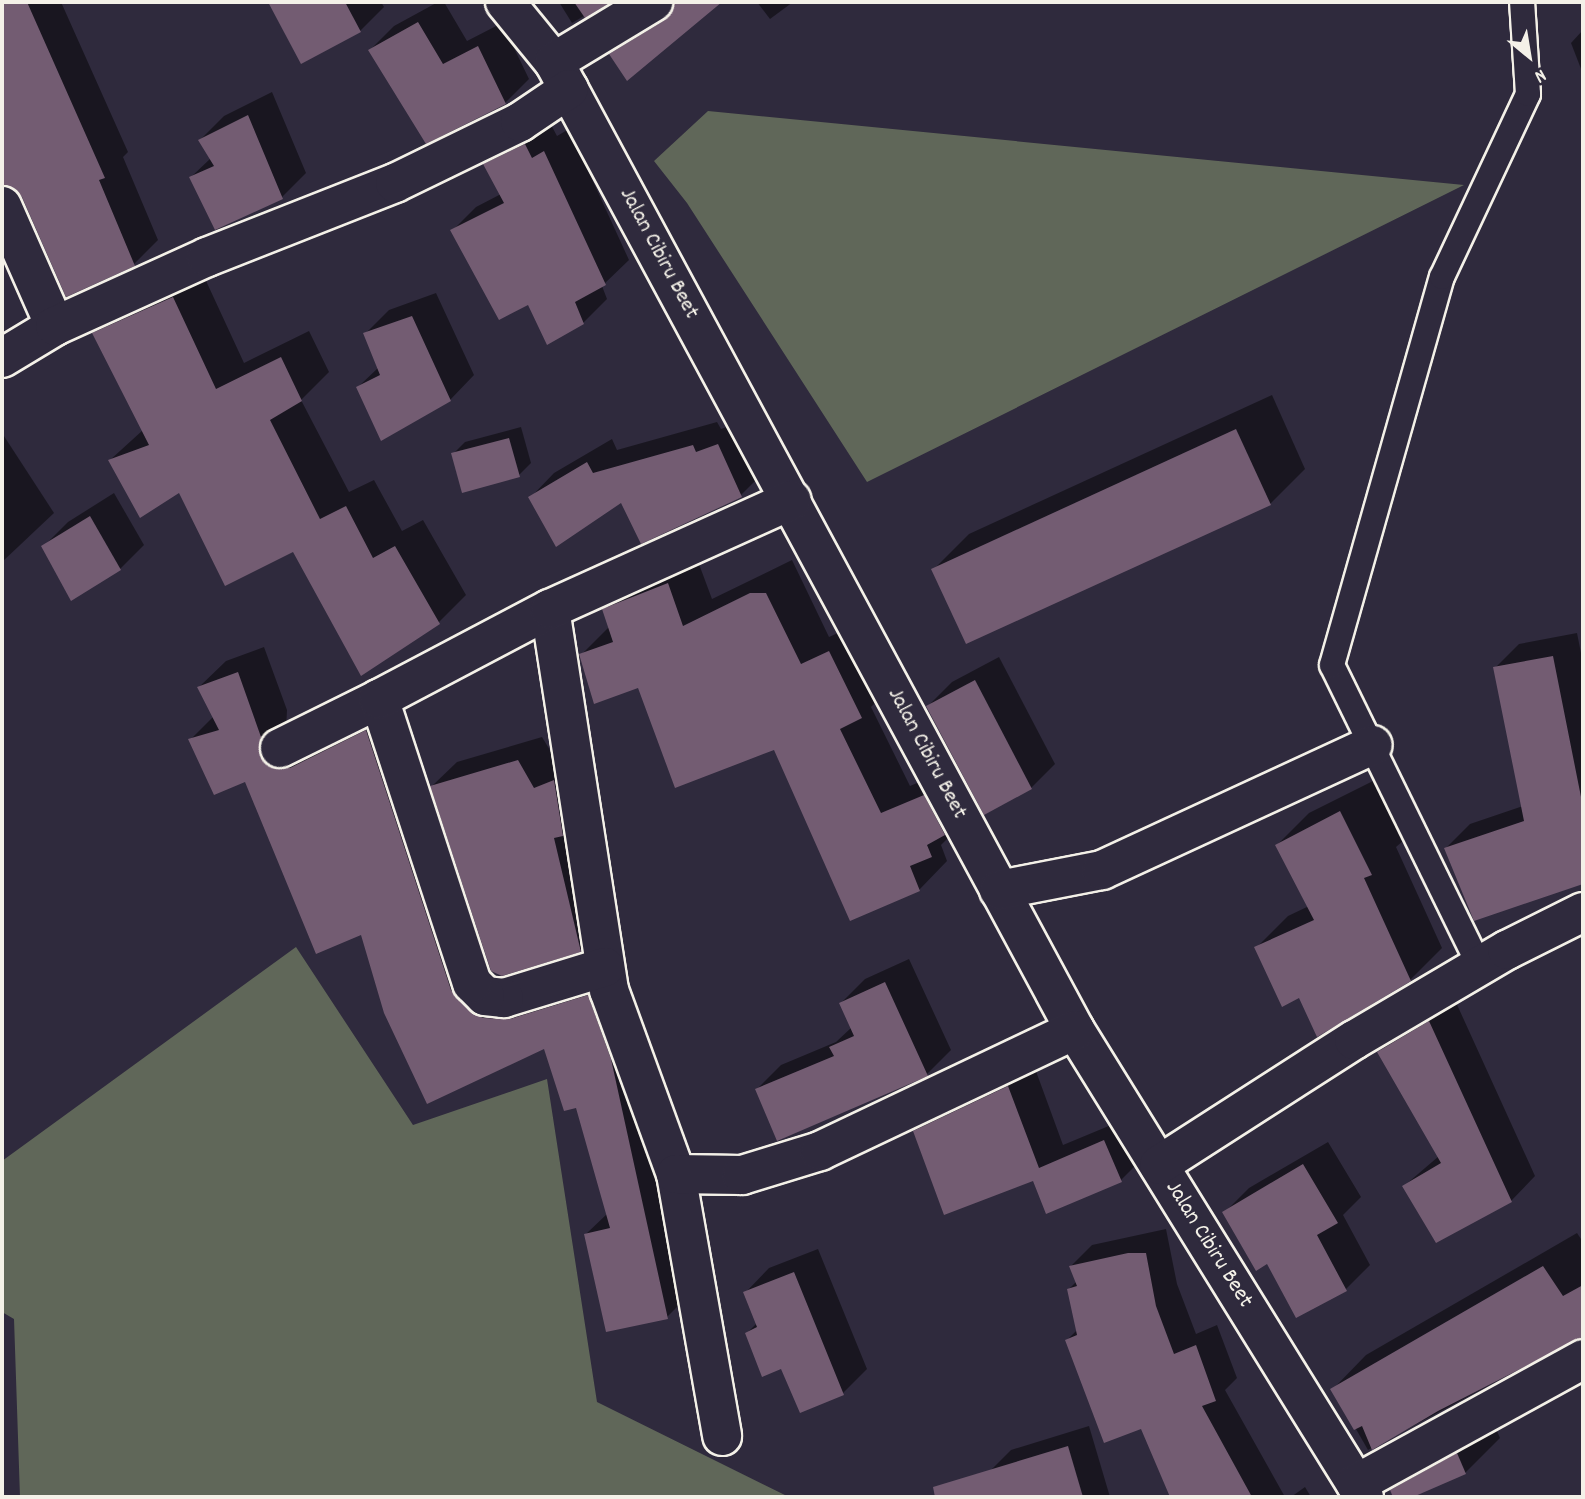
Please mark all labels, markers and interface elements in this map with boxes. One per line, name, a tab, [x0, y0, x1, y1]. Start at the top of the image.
north arrow	[1494, 21, 1564, 91]
text: N	[1529, 61, 1551, 89]
street label: Jalan Cibiru Beet	[612, 184, 704, 324]
street label: Jalan Cibiru Beet	[880, 684, 972, 824]
street label: Jalan Cibiru Beet	[1158, 1176, 1258, 1314]

